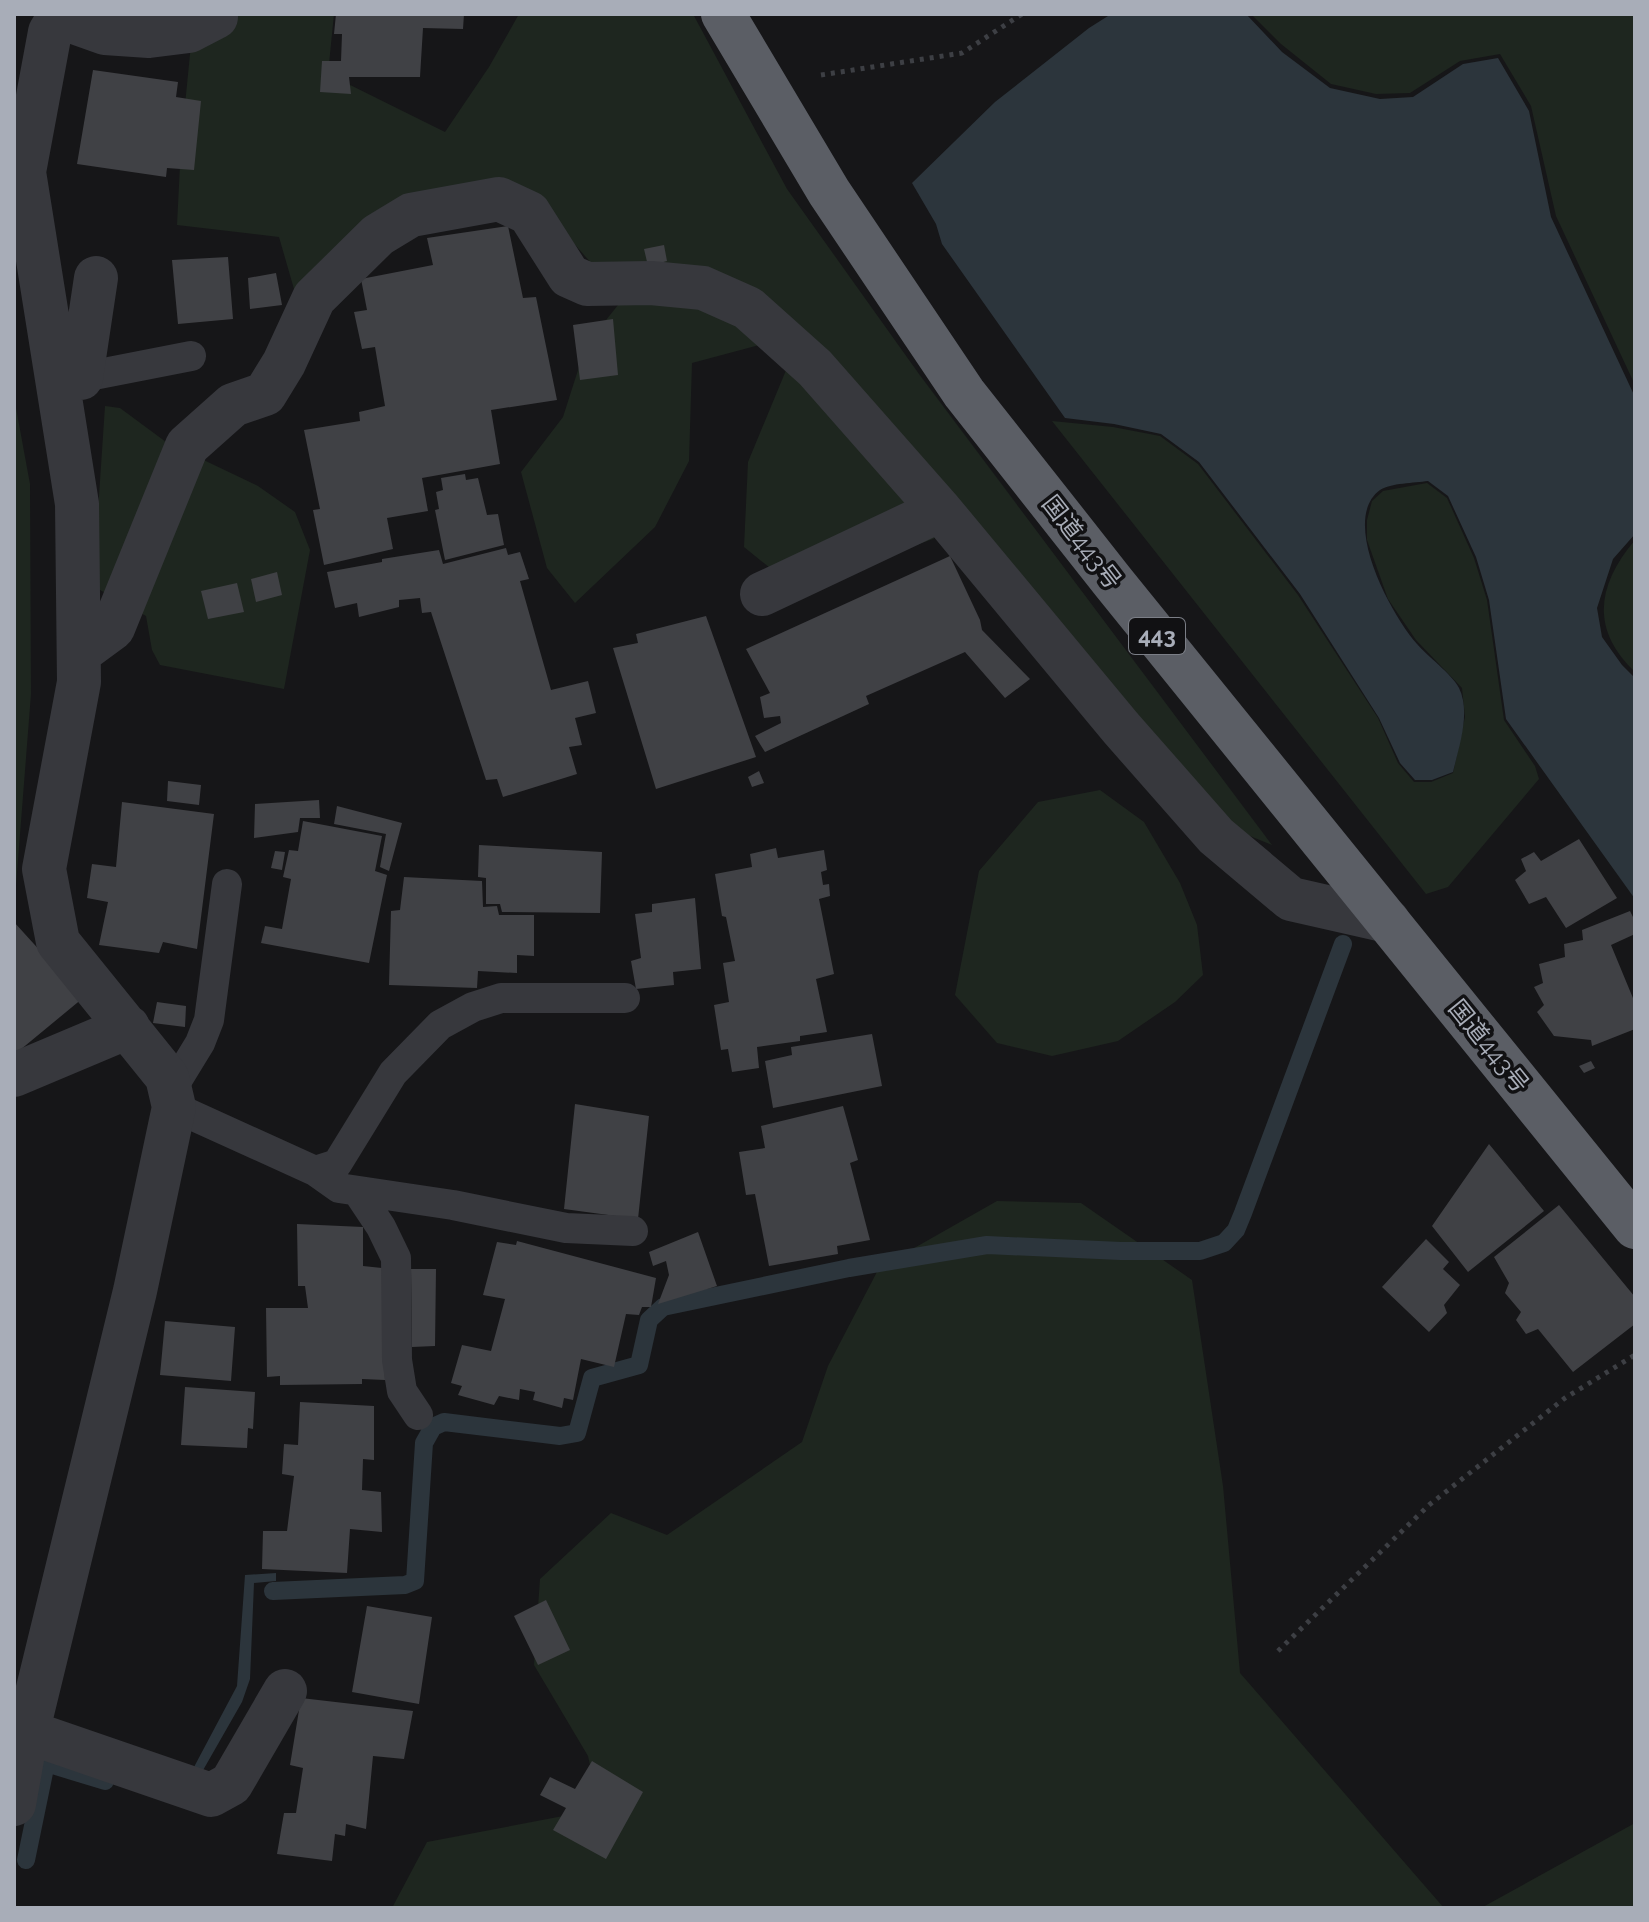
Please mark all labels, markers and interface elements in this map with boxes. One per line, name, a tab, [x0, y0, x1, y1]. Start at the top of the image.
street label: 国道443号	[1036, 489, 1128, 595]
road number: 443	[1129, 618, 1185, 654]
street label: 国道443号	[1443, 994, 1535, 1098]

